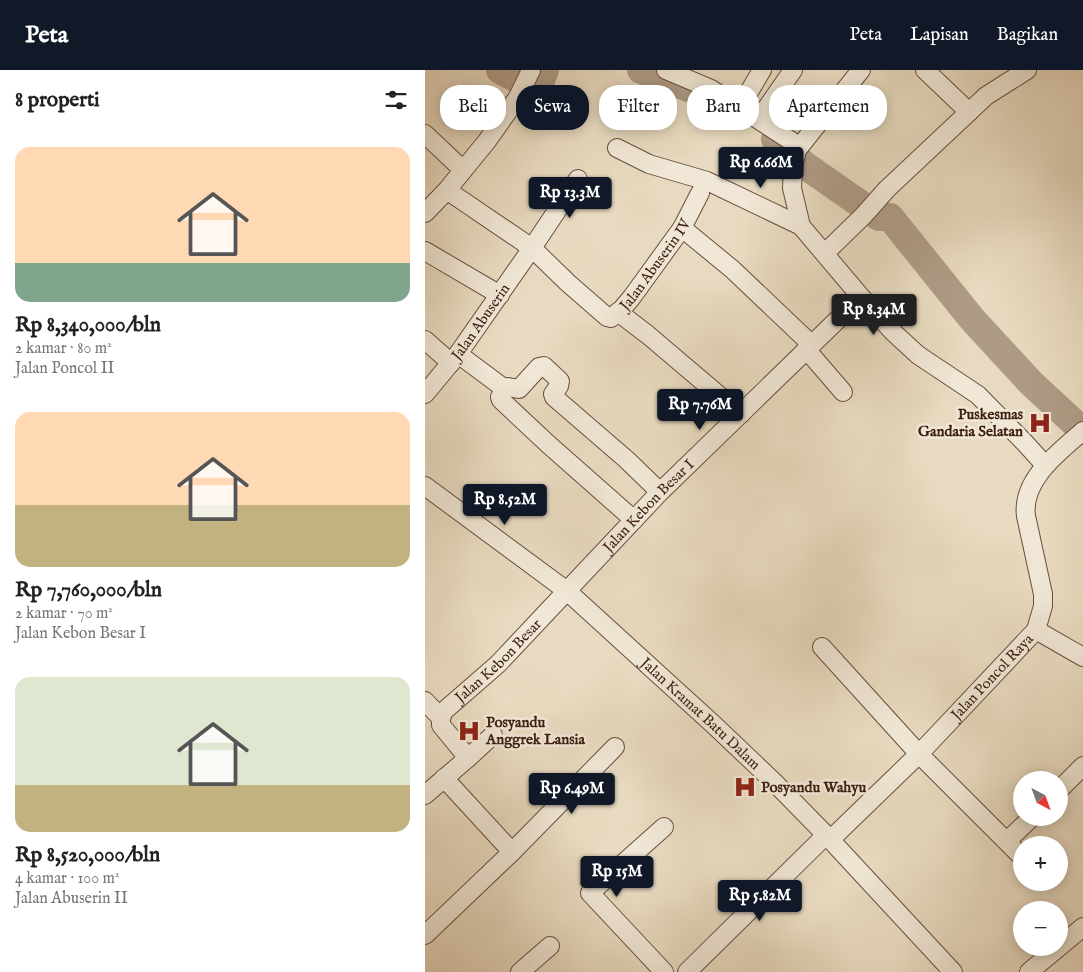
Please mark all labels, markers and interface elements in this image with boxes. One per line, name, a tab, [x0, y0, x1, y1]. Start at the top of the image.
text: Peta	[25, 20, 68, 51]
text: Peta	[850, 24, 882, 47]
text: Lapisan	[910, 24, 969, 47]
text: Bagikan	[997, 24, 1058, 47]
chip: Beli	[440, 85, 506, 130]
chip: Sewa	[516, 85, 589, 130]
chip: Filter	[599, 85, 677, 130]
chip: Baru	[687, 85, 759, 130]
chip: Apartemen	[769, 85, 887, 130]
icon: filters	[382, 86, 410, 114]
text: 8 properti	[15, 87, 100, 114]
pin: Rp 6.66M	[709, 146, 813, 189]
text: Rp 6.66M	[730, 153, 792, 173]
pin: Rp 13.3M	[518, 176, 622, 219]
icon: home	[168, 179, 258, 269]
text: Rp 13.3M	[540, 183, 600, 203]
street label: Jalan Abuserin IV	[614, 215, 696, 316]
street label: Jalan Abuserin	[446, 280, 514, 366]
pin: Rp 8.34M	[822, 294, 926, 336]
text: Rp 8.34M	[843, 300, 905, 320]
text: Rp 8,340,000/bln	[15, 312, 161, 339]
text: 2 kamar · 80 m²	[15, 339, 112, 359]
text: Jalan Poncol II	[15, 359, 114, 379]
pin: Rp 7.76M	[648, 388, 752, 431]
text: Rp 7.76M	[668, 395, 732, 415]
place label: Puskesmas Gandaria Selatan	[918, 405, 1024, 441]
hospital icon: Puskesmas Gandaria Selatan	[1027, 410, 1053, 436]
icon: home	[168, 444, 258, 534]
street label: Jalan Kebon Besar I	[598, 455, 699, 558]
pin: Rp 8.52M	[453, 484, 557, 526]
text: Rp 8.52M	[474, 490, 536, 510]
text: Rp 7,760,000/bln	[15, 577, 162, 604]
text: 2 kamar · 70 m²	[15, 604, 113, 624]
street label: Jalan Kebon Besar	[450, 614, 546, 708]
text: Jalan Kebon Besar I	[15, 624, 146, 644]
street label: Jalan Poncol Raya	[946, 630, 1038, 726]
street label: Jalan Kramat Batu Dalam	[635, 652, 765, 774]
icon: home	[168, 709, 258, 799]
place label: Posyandu Anggrek Lansia	[485, 713, 586, 749]
hospital icon: Posyandu Anggrek Lansia	[456, 718, 482, 744]
north arrow	[1013, 771, 1067, 826]
map controls	[1013, 771, 1068, 956]
pin: Rp 6.49M	[520, 772, 624, 815]
hospital icon: Posyandu Wahyu	[732, 774, 758, 800]
place label: Posyandu Wahyu	[761, 778, 867, 797]
text: Rp 6.49M	[540, 779, 604, 799]
button: +	[1013, 836, 1068, 891]
text: Rp 8,520,000/bln	[15, 842, 160, 869]
pin: Rp 15M	[576, 856, 658, 898]
text: Rp 15M	[591, 862, 643, 882]
text: 4 kamar · 100 m²	[15, 869, 119, 889]
pin: Rp 5.82M	[708, 880, 812, 922]
text: Rp 5.82M	[729, 886, 791, 906]
text: Jalan Abuserin II	[15, 889, 128, 909]
button: −	[1013, 901, 1068, 956]

